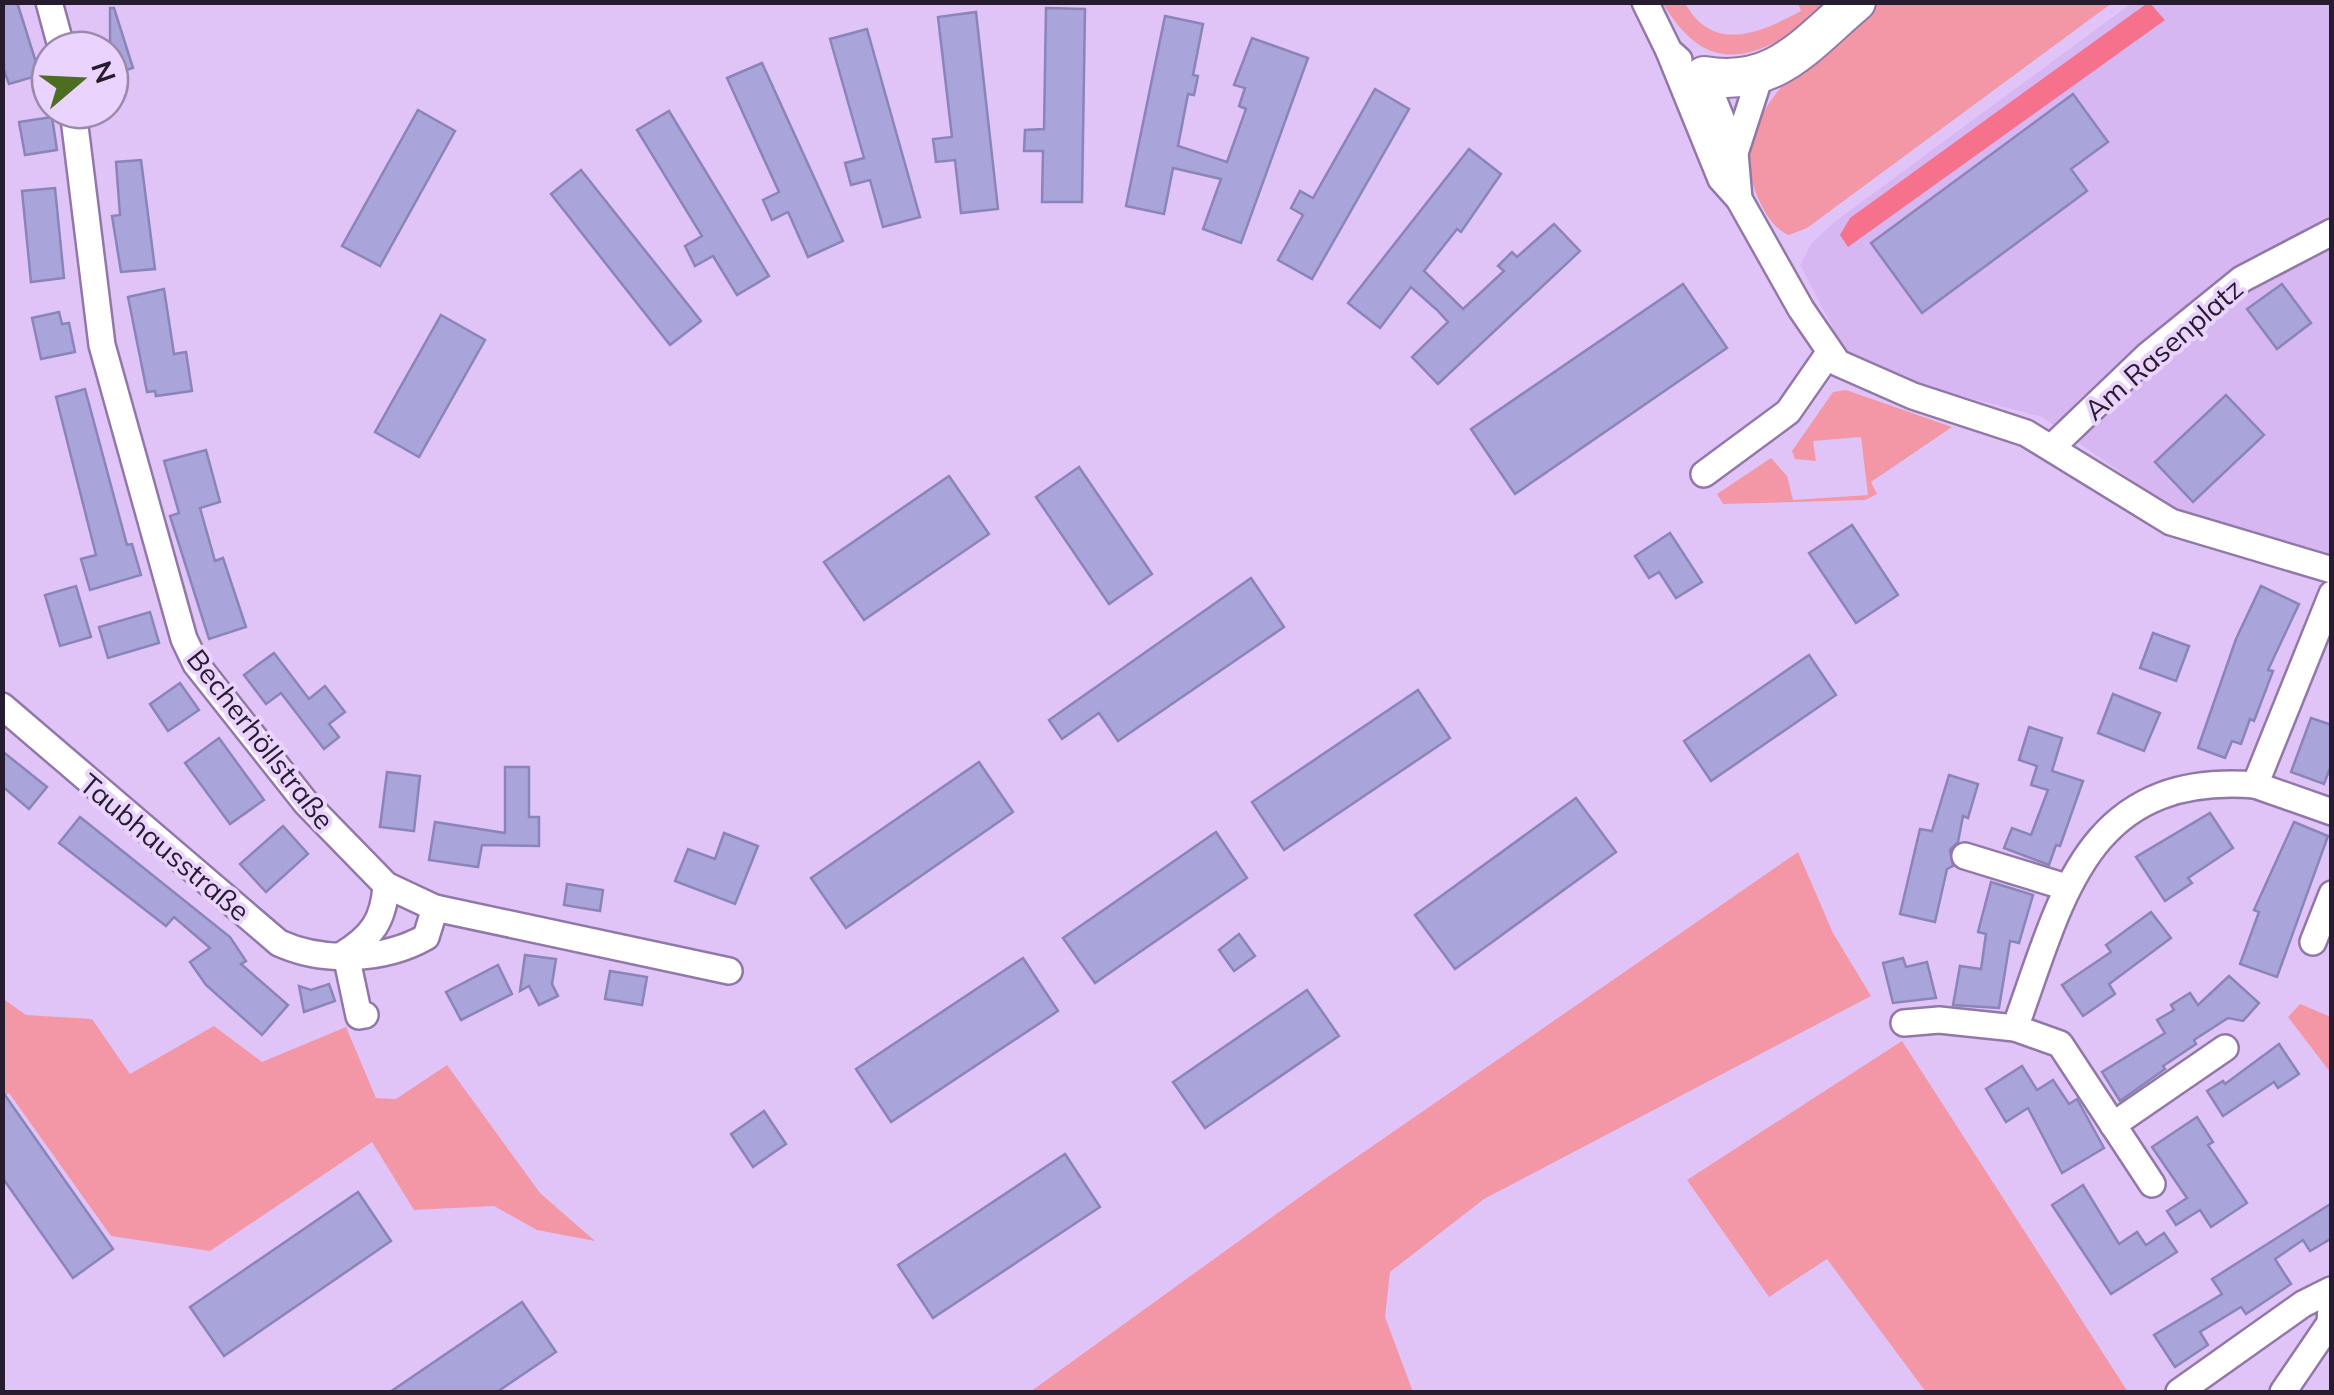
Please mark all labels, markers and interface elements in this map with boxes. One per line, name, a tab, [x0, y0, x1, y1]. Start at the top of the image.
north arrow	[30, 30, 130, 130]
text: N	[84, 56, 124, 87]
street label: Am Rasenplatz	[2077, 271, 2249, 427]
street label: Becherhöllstraße	[180, 642, 342, 836]
street label: Taubhausstraße	[73, 766, 257, 928]

